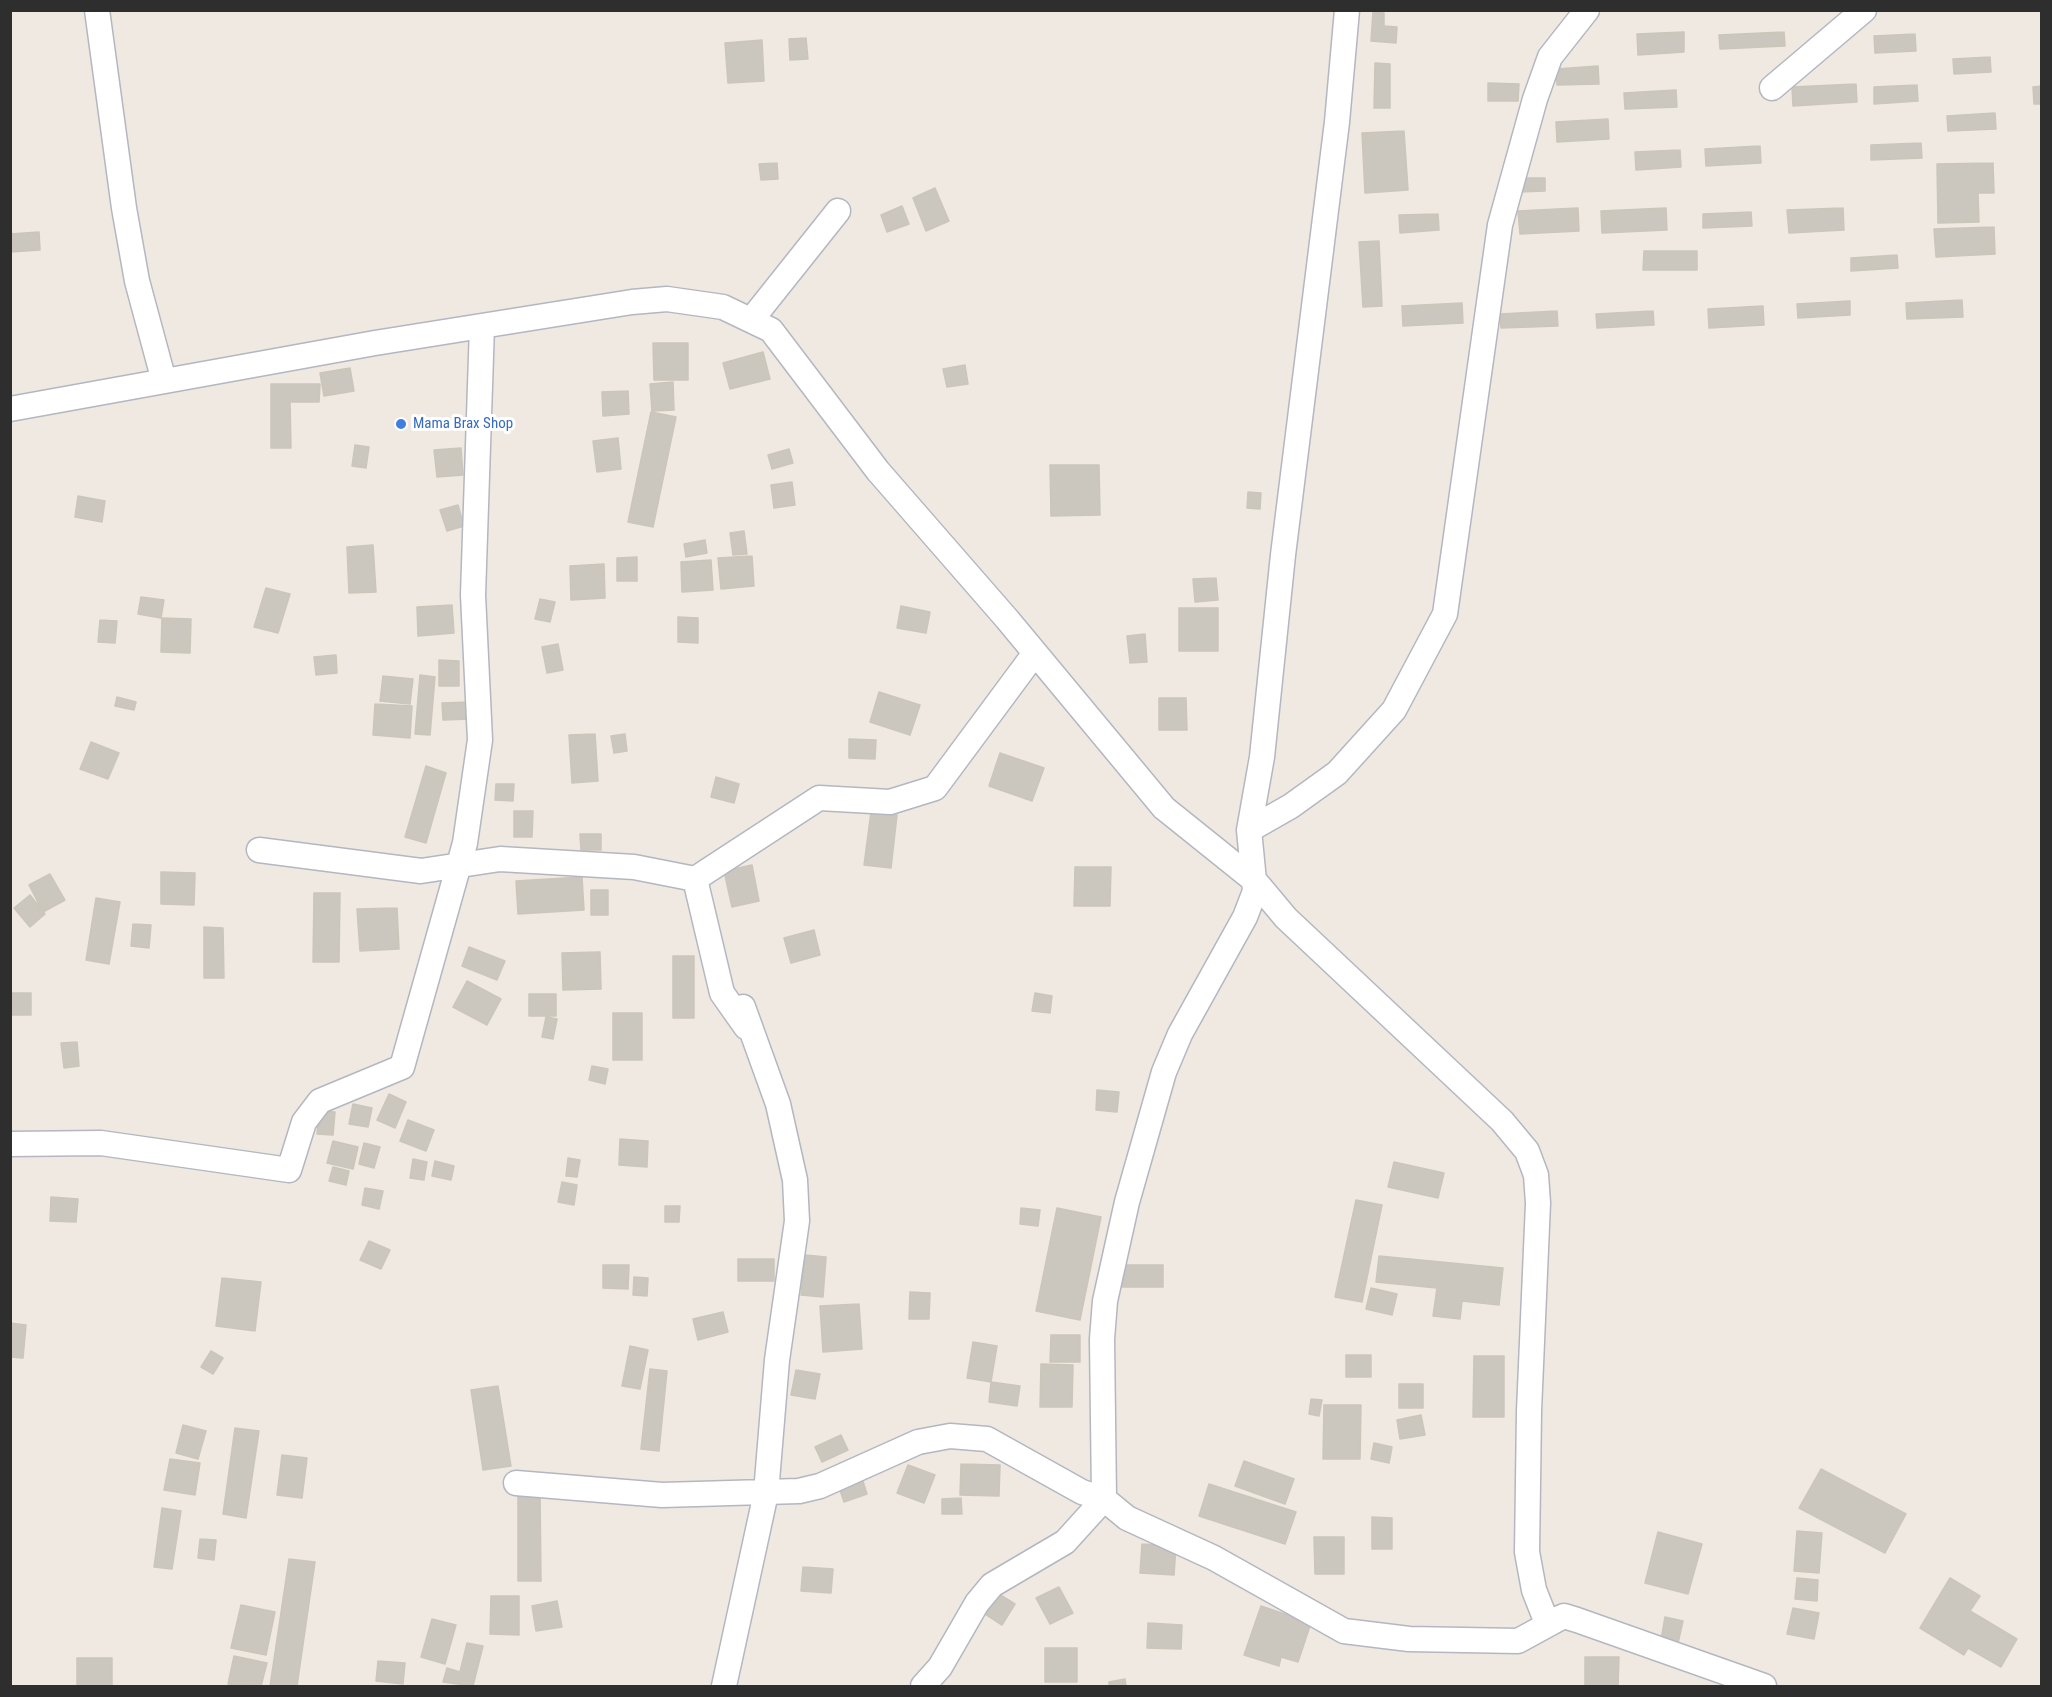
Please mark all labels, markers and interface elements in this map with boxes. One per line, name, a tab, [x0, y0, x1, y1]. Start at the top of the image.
place label: Mama Brax Shop	[413, 415, 513, 433]
marker: Mama Brax Shop	[394, 417, 408, 431]

